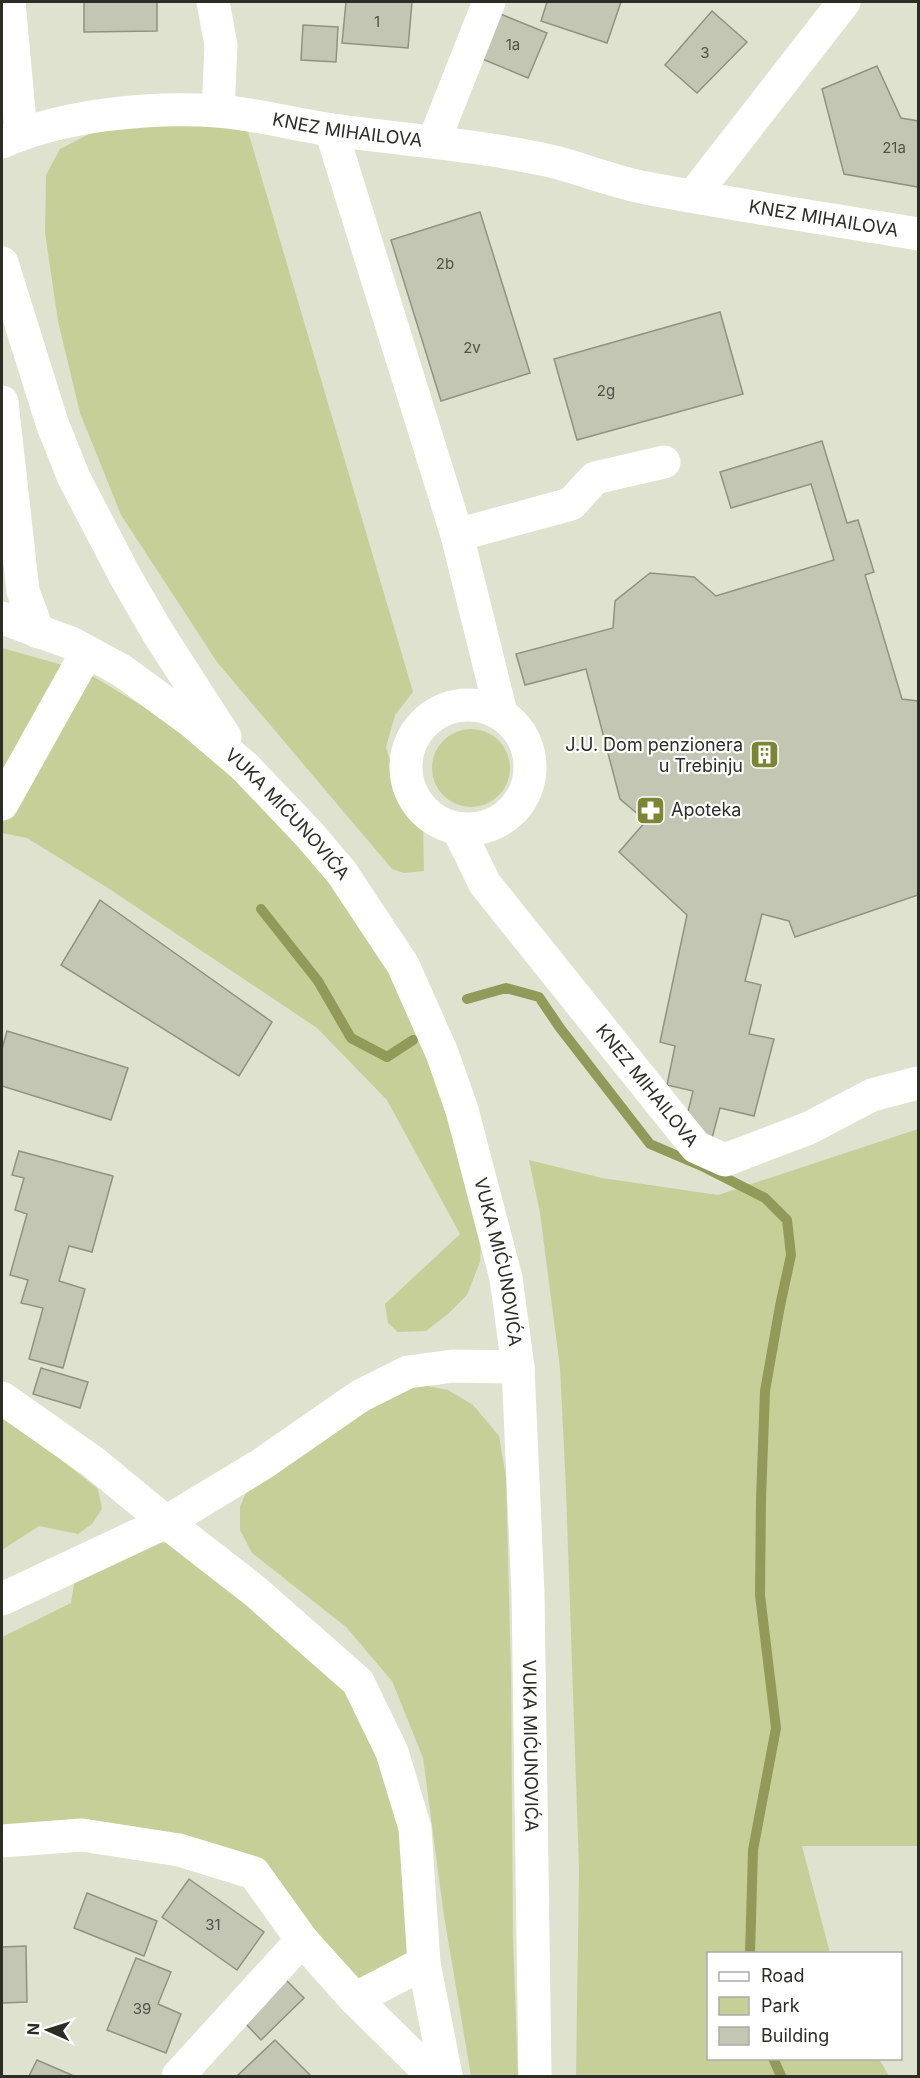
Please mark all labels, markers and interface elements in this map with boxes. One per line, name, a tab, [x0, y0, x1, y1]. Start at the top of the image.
house number: 1	[374, 12, 380, 31]
house number: 1a	[506, 35, 520, 54]
house number: 3	[700, 43, 710, 62]
street label: KNEZ MIHAILOVA	[271, 108, 424, 151]
house number: 21a	[882, 138, 906, 157]
street label: KNEZ MIHAILOVA	[747, 195, 900, 241]
house number: 2b	[436, 254, 454, 273]
house number: 2v	[463, 338, 481, 357]
house number: 2g	[597, 381, 615, 400]
place label: J.U. Dom penzionera u Trebinju	[565, 734, 743, 776]
building icon: J.U. Dom penzionera u Trebinju	[748, 739, 780, 771]
street label: VUKA MIĆUNOVIĆA	[221, 744, 354, 884]
pharmacy icon: Apoteka	[634, 794, 666, 826]
place label: Apoteka	[671, 799, 741, 820]
street label: KNEZ MIHAILOVA	[592, 1020, 703, 1151]
street label: VUKA MIĆUNOVIĆA	[470, 1175, 526, 1348]
street label: VUKA MIĆUNOVIĆA	[519, 1659, 543, 1832]
house number: 31	[205, 1915, 221, 1934]
legend	[707, 1952, 902, 2060]
text: Road	[761, 1965, 804, 1986]
text: Park	[761, 1995, 800, 2016]
house number: 39	[133, 1999, 151, 2018]
north arrow	[18, 2000, 78, 2060]
text: N	[23, 2023, 43, 2036]
text: Building	[761, 2025, 829, 2046]

